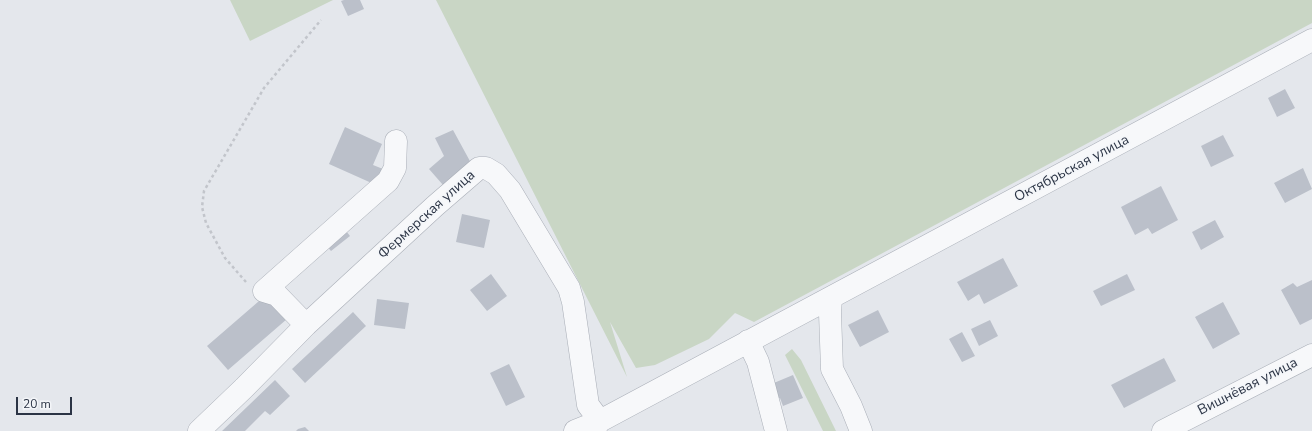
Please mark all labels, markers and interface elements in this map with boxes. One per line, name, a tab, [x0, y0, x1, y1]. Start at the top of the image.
street label: Октябрьская улица	[1012, 132, 1132, 206]
street label: Фермерская улица	[375, 167, 479, 263]
street label: Вишнёвая улица	[1195, 355, 1301, 419]
scale bar	[18, 389, 74, 415]
text: 20 m	[23, 396, 51, 412]

